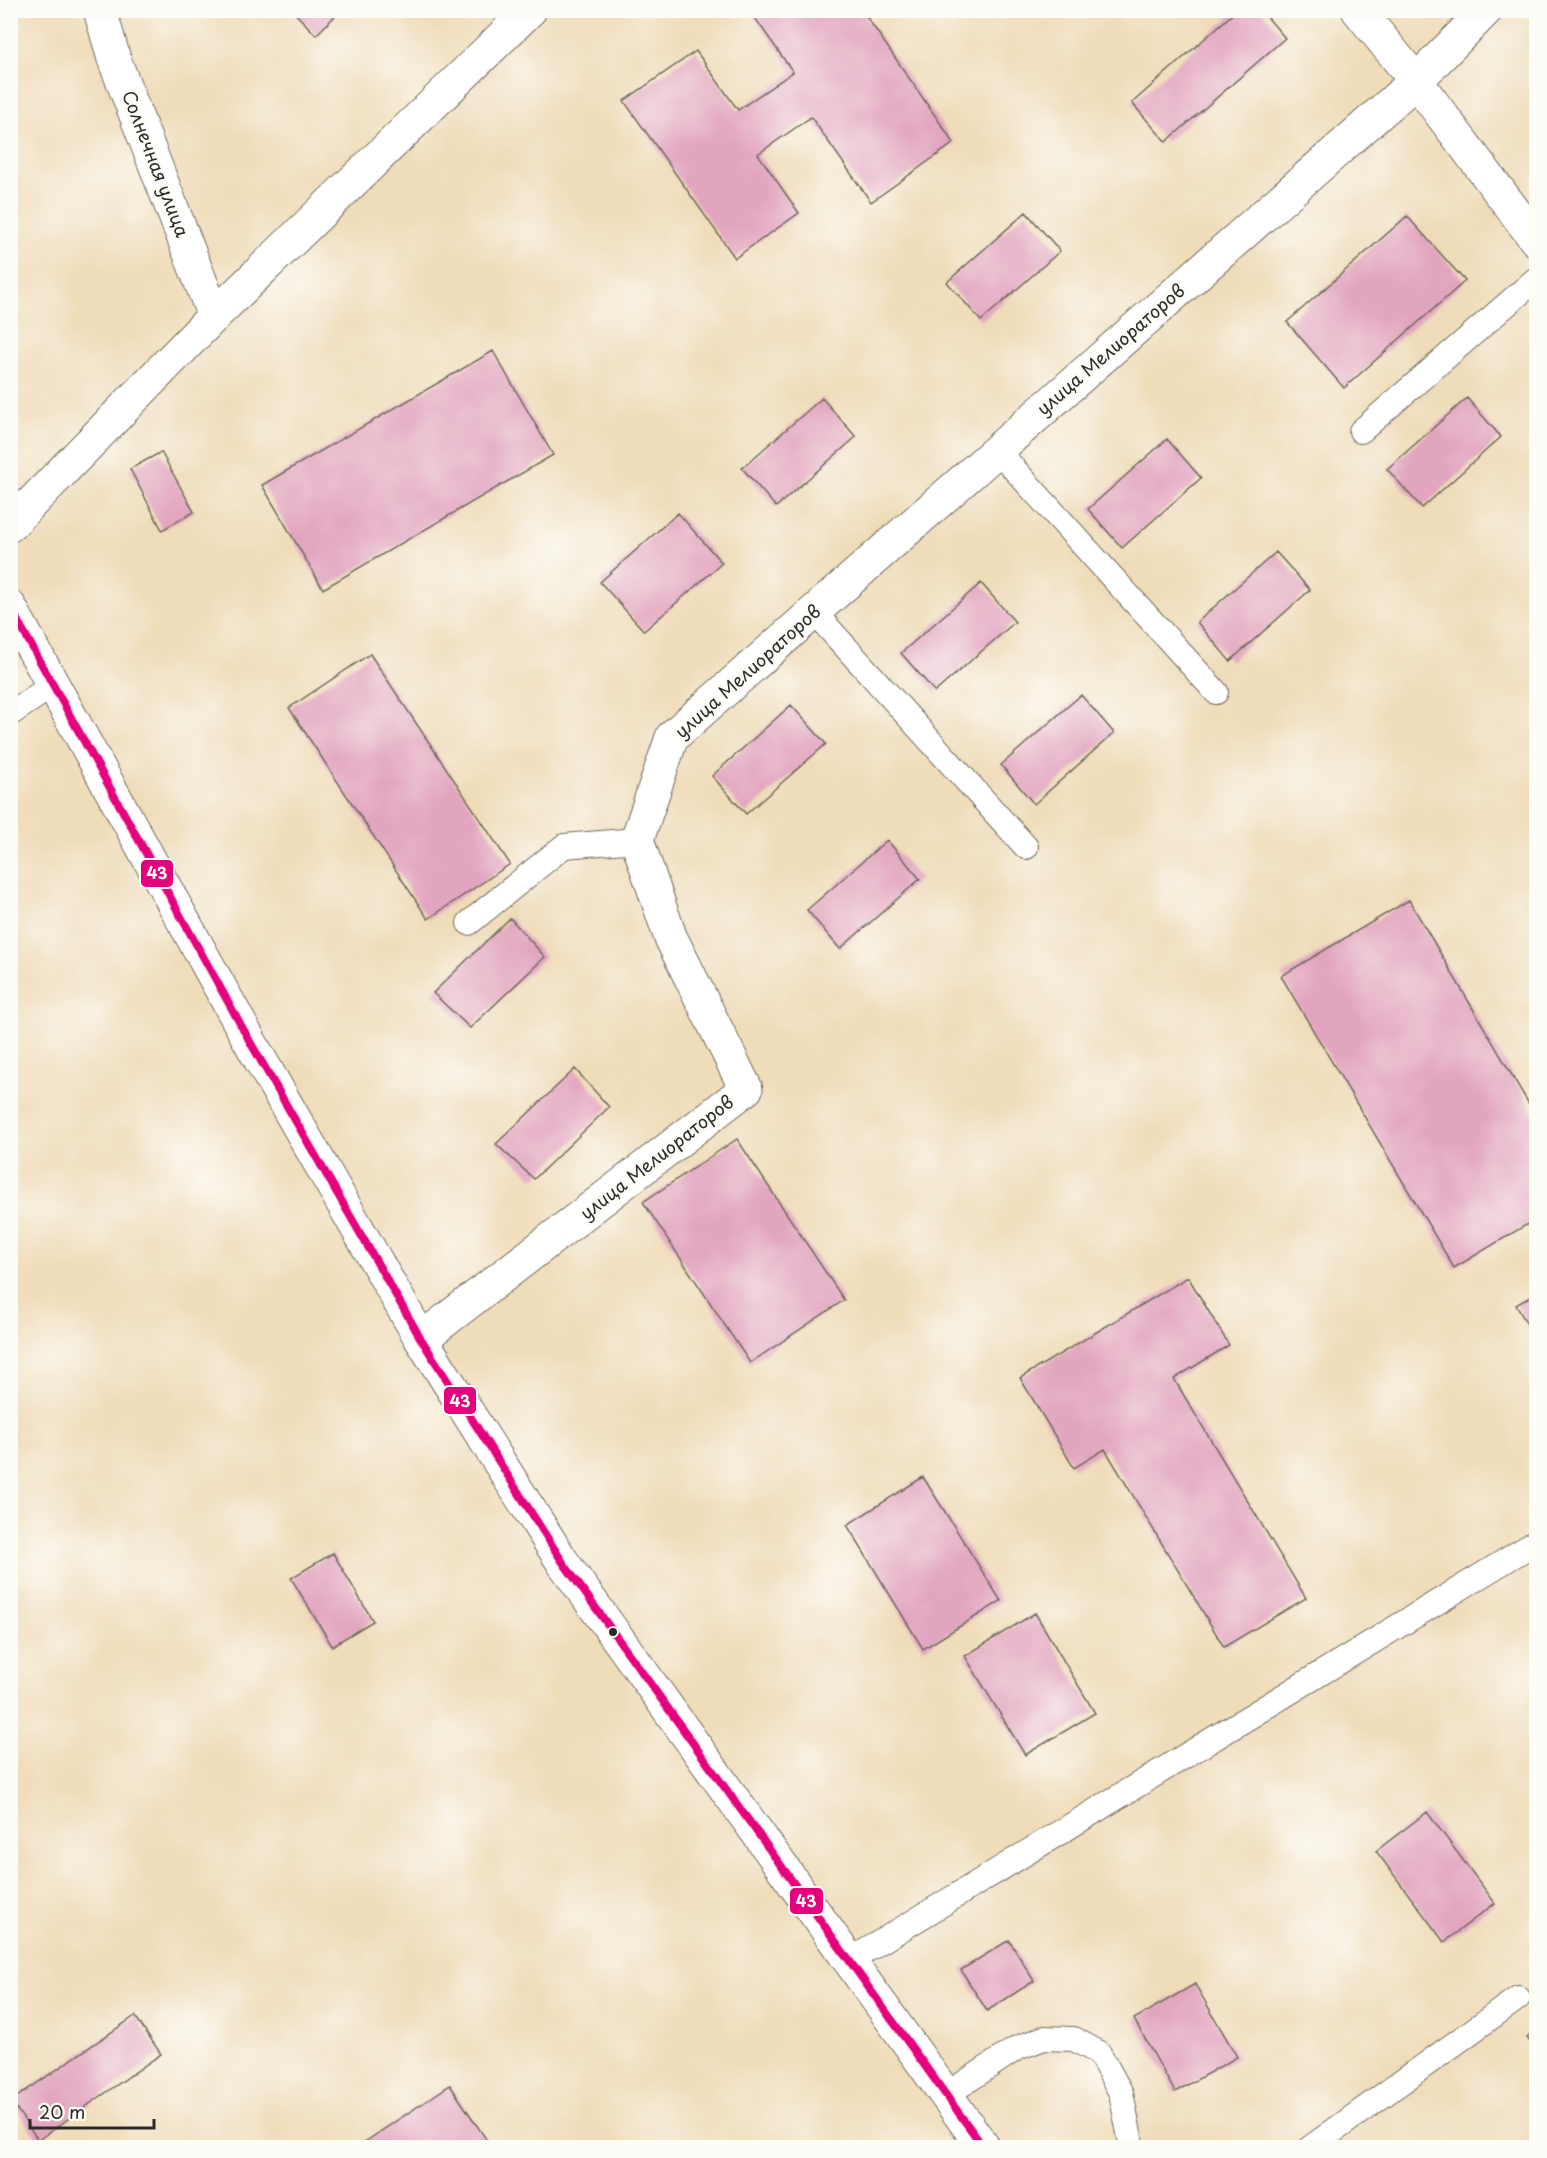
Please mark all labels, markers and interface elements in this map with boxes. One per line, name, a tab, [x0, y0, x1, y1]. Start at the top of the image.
street label: Солнечная улица	[116, 86, 197, 241]
street label: улица Мелиораторов	[1030, 277, 1190, 421]
street label: улица Мелиораторов	[668, 598, 826, 744]
line badge: 43	[140, 859, 174, 888]
text: 43	[146, 860, 168, 884]
street label: улица Мелиораторов	[573, 1088, 739, 1226]
line badge: 43	[443, 1386, 477, 1415]
text: 43	[449, 1388, 471, 1412]
unlabelled marker	[607, 1626, 619, 1638]
line badge: 43	[789, 1887, 824, 1915]
text: 43	[795, 1888, 817, 1912]
scale bar	[30, 2092, 154, 2130]
text: 20 m	[39, 2098, 85, 2125]

